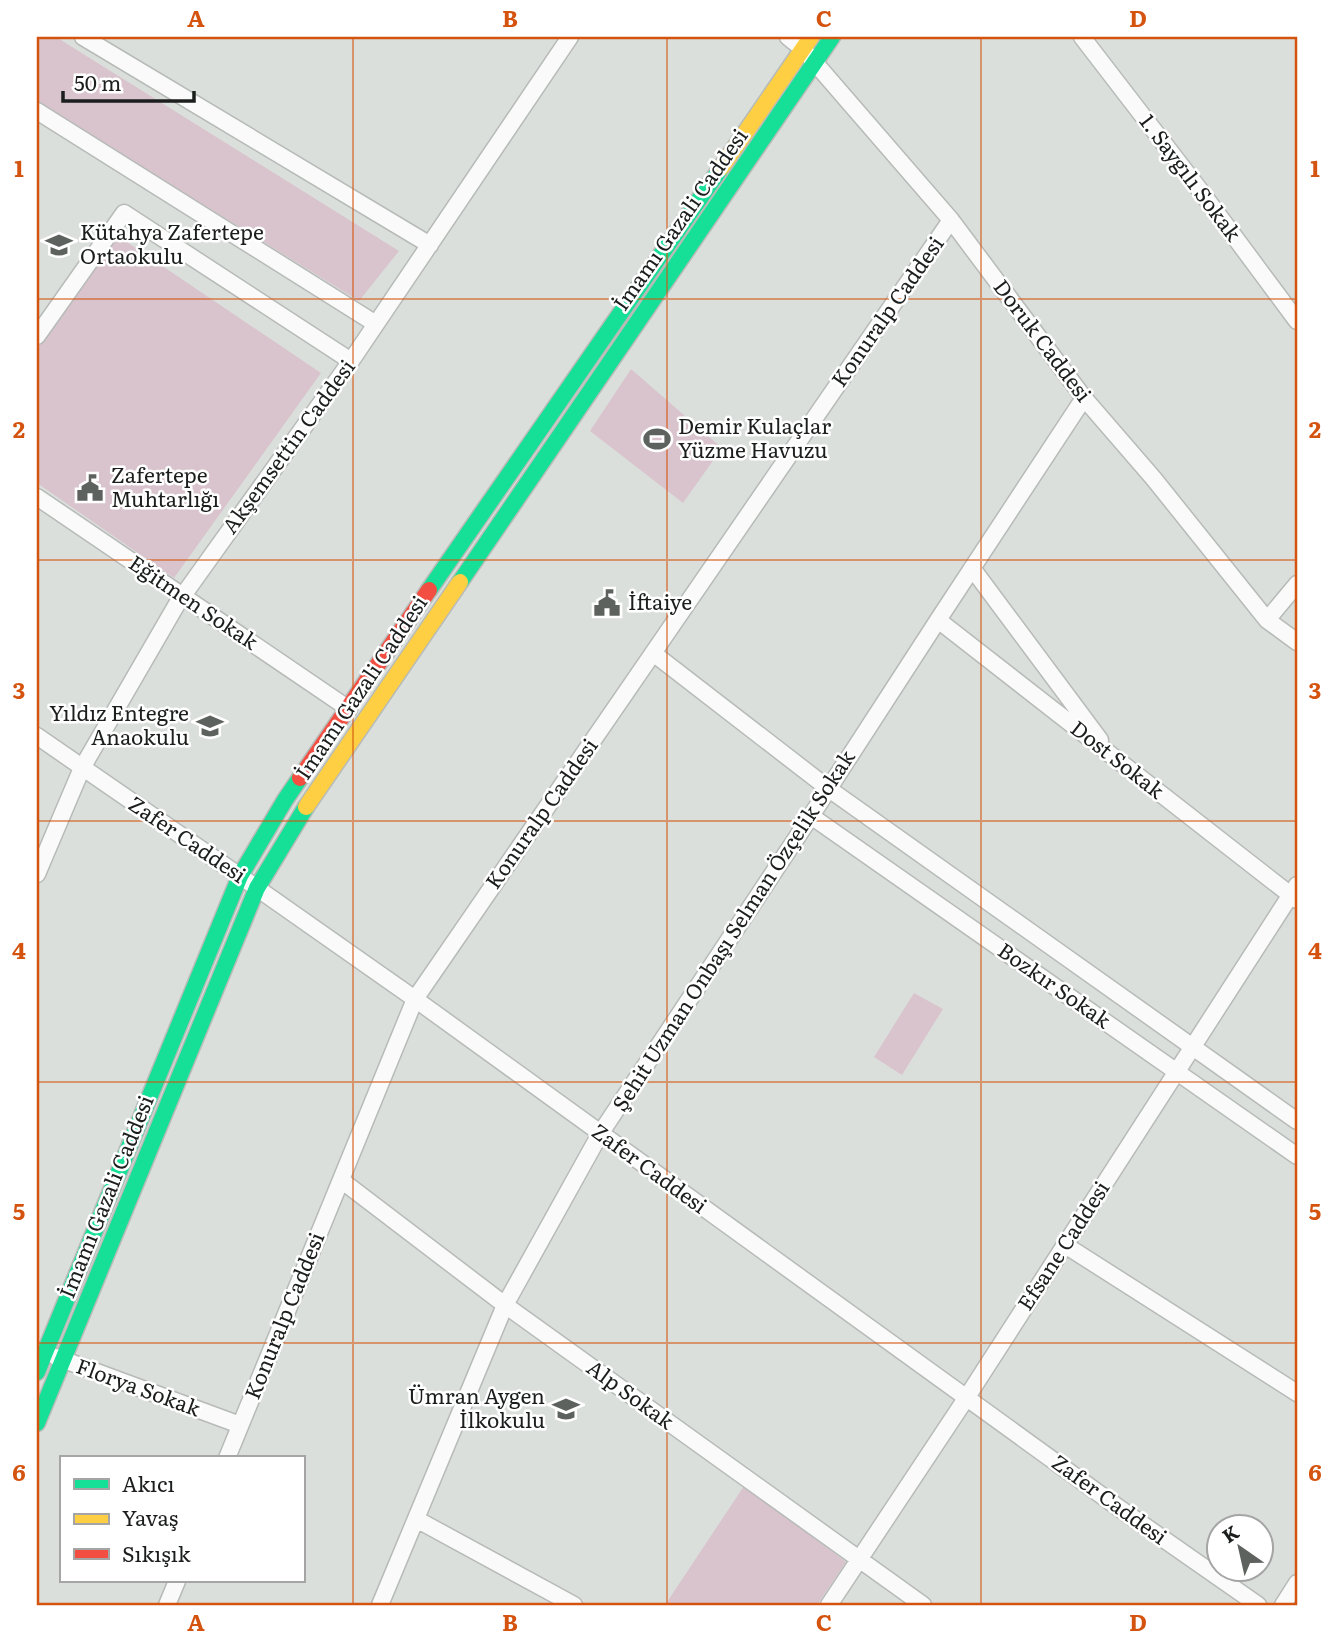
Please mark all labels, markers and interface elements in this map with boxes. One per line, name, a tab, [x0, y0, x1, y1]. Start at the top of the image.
text: A	[187, 0, 205, 34]
text: B	[502, 0, 518, 34]
text: C	[816, 0, 832, 34]
text: D	[1129, 0, 1147, 34]
scale bar	[63, 60, 194, 104]
text: 50 m	[74, 66, 121, 97]
street label: 1. Saygılı Sokak	[1134, 106, 1250, 247]
street label: İmamı Gazali Caddesi	[604, 121, 754, 316]
text: 1	[14, 150, 24, 184]
text: 1	[1310, 150, 1320, 184]
place label: Kütahya Zafertepe Ortaokulu	[80, 215, 264, 270]
street label: Konuralp Caddesi	[822, 229, 950, 392]
school or university icon: Kütahya Zafertepe Ortaokulu	[44, 230, 74, 260]
street label: Doruk Caddesi	[988, 272, 1100, 407]
street label: Akşemsettin Caddesi	[213, 352, 361, 539]
place label: Demir Kulaçlar Yüzme Havuzu	[678, 409, 831, 464]
text: 2	[13, 411, 25, 445]
text: 2	[1309, 411, 1321, 445]
sports icon: Demir Kulaçlar Yüzme Havuzu	[642, 424, 672, 454]
place label: Zafertepe Muhtarlığı	[111, 458, 219, 513]
public building icon: Zafertepe Muhtarlığı	[75, 473, 105, 503]
street label: Eğitmen Sokak	[124, 546, 265, 656]
place label: İftaiye	[628, 585, 692, 616]
street label: İmamı Gazali Caddesi	[287, 588, 433, 785]
public building icon: İftaiye	[592, 588, 622, 618]
text: 3	[13, 672, 25, 706]
text: 3	[1309, 672, 1321, 706]
place label: Yıldız Entegre Anaokulu	[49, 696, 189, 751]
school or university icon: Yıldız Entegre Anaokulu	[195, 711, 225, 741]
street label: Dost Sokak	[1065, 712, 1172, 805]
street label: Konuralp Caddesi	[476, 731, 604, 894]
street label: Şehit Uzman Onbaşı Selman Özçelik Sokak	[603, 743, 861, 1116]
street label: Zafer Caddesi	[123, 787, 253, 889]
text: 4	[12, 932, 26, 966]
text: 4	[1308, 932, 1322, 966]
street label: Bozkır Sokak	[993, 934, 1118, 1034]
street label: İmamı Gazali Caddesi	[50, 1090, 160, 1302]
street label: Zafer Caddesi	[586, 1115, 715, 1219]
street label: Efsane Caddesi	[1008, 1174, 1115, 1315]
text: 5	[13, 1193, 25, 1227]
text: 5	[1309, 1193, 1321, 1227]
street label: Konuralp Caddesi	[235, 1227, 330, 1403]
street label: Florya Sokak	[72, 1349, 205, 1423]
street label: Alp Sokak	[582, 1351, 682, 1435]
place label: Ümran Aygen İlkokulu	[408, 1379, 545, 1434]
school or university icon: Ümran Aygen İlkokulu	[551, 1394, 581, 1424]
street label: Zafer Caddesi	[1046, 1446, 1175, 1550]
text: 6	[12, 1454, 26, 1488]
text: 6	[1308, 1454, 1322, 1488]
legend	[60, 1456, 304, 1582]
text: Akıcı	[122, 1467, 175, 1498]
text: Yavaş	[122, 1501, 178, 1532]
north arrow	[1204, 1512, 1274, 1582]
text: K	[1216, 1517, 1244, 1549]
text: Sıkışık	[122, 1537, 191, 1568]
text: A	[187, 1604, 205, 1638]
text: B	[502, 1604, 518, 1638]
text: C	[816, 1604, 832, 1638]
text: D	[1129, 1604, 1147, 1638]

